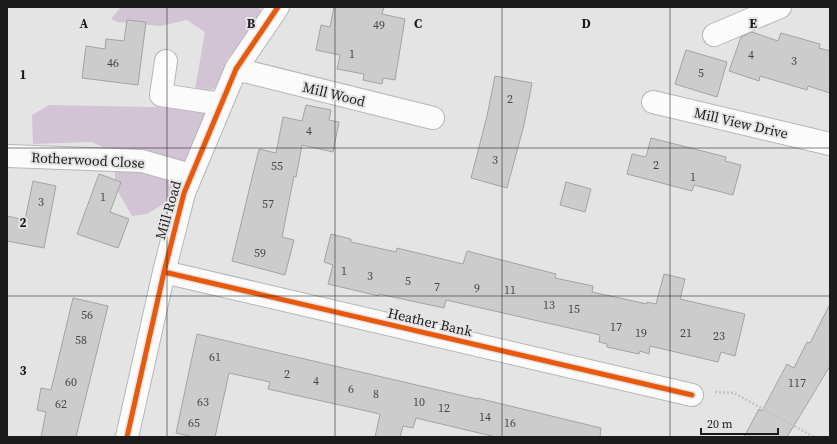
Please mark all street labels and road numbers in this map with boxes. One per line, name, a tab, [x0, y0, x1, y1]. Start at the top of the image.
street label: Mill Wood	[301, 77, 367, 111]
street label: Mill View Drive	[692, 102, 790, 144]
street label: Rotherwood Close	[31, 147, 145, 173]
street label: Mill Road	[150, 178, 186, 242]
street label: Heather Bank	[386, 303, 475, 342]

